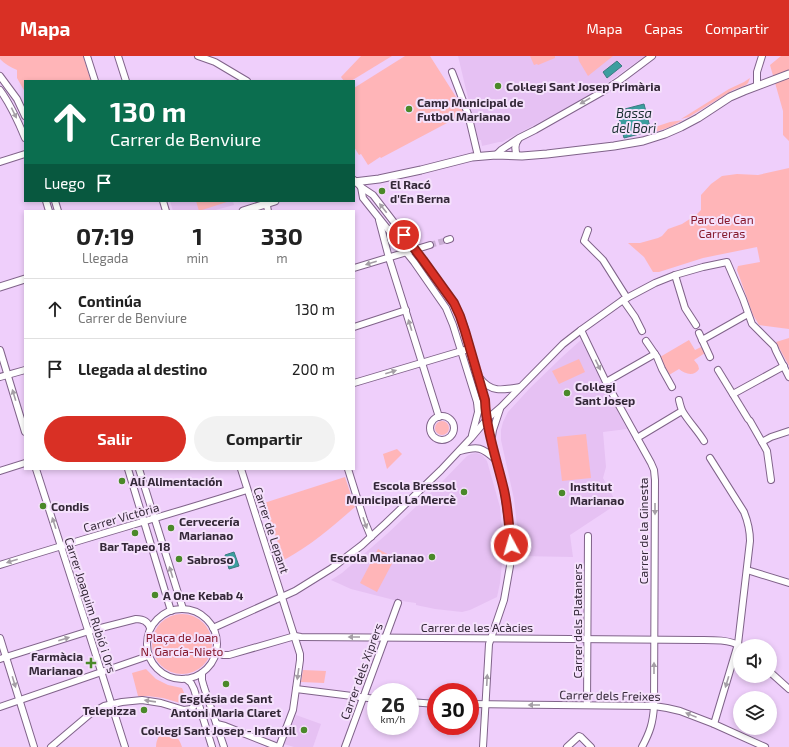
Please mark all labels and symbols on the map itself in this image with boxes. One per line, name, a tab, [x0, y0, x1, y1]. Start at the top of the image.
place label: Col·legi Sant Josep Primària	[506, 79, 661, 93]
marker: Col·legi Sant Josep Primària	[493, 81, 503, 91]
place label: Camp Municipal de Futbol Marianao	[417, 95, 524, 123]
one-way arrow	[579, 98, 591, 105]
marker: Camp Municipal de Futbol Marianao	[404, 104, 414, 114]
water label: Bassa del Bori	[612, 105, 656, 136]
one-way arrow	[11, 107, 17, 119]
place label: El Racó d'En Berna	[390, 177, 450, 205]
marker: El Racó d'En Berna	[377, 186, 387, 196]
one-way arrow	[379, 202, 387, 213]
park label: Parc de Can Carreras	[690, 212, 754, 240]
pin	[387, 218, 421, 252]
one-way arrow	[365, 260, 377, 266]
one-way arrow	[407, 319, 413, 331]
one-way arrow	[595, 359, 601, 371]
one-way arrow	[386, 369, 398, 375]
place label: Col·legi Sant Josep	[575, 379, 635, 407]
one-way arrow	[11, 388, 17, 400]
marker: Col·legi Sant Josep	[562, 388, 572, 398]
place label: Alí Alimentación	[130, 474, 223, 488]
marker: Alí Alimentación	[117, 476, 127, 486]
place label: Escola Bressol Municipal La Mercè	[346, 478, 456, 506]
street label: Carrer de la Ginesta	[636, 478, 650, 584]
place label: Institut Marianao	[570, 479, 624, 507]
street label: Carrer de Lepant	[251, 485, 293, 575]
marker: Escola Bressol Municipal La Mercè	[459, 487, 469, 497]
marker: Institut Marianao	[557, 488, 567, 498]
place label: Condis	[51, 499, 89, 513]
street label: Carrer Victòria	[81, 499, 161, 535]
marker: Condis	[38, 501, 48, 511]
one-way arrow	[652, 503, 658, 516]
place label: Cervecería Marianao	[179, 514, 240, 542]
one-way arrow	[50, 517, 56, 529]
one-way arrow	[363, 517, 369, 529]
marker: Cervecería Marianao	[166, 523, 176, 533]
position arrow	[490, 524, 532, 566]
marker: Bar Tapeo 18	[130, 528, 140, 538]
street label: Carrer Joaquim Rubió i Ors	[62, 535, 120, 675]
place label: Bar Tapeo 18	[99, 539, 171, 553]
place label: Escola Marianao	[330, 550, 424, 564]
place label: Sabroso	[187, 552, 234, 566]
marker: Escola Marianao	[427, 552, 437, 562]
marker: Sabroso	[174, 554, 184, 564]
one-way arrow	[6, 558, 18, 564]
street label: Carrer dels Plataners	[570, 564, 584, 678]
one-way arrow	[168, 566, 174, 578]
place label: A One Kebab 4	[163, 588, 244, 602]
marker: A One Kebab 4	[150, 590, 160, 600]
street label: Carrer de les Acàcies	[421, 620, 533, 634]
street label: Carrer dels Xiprers	[337, 621, 385, 721]
park label: Plaça de Joan N. García-Nieto	[141, 630, 224, 658]
one-way arrow	[347, 634, 360, 640]
one-way arrow	[58, 636, 70, 642]
place label: Farmàcia Marianao	[29, 649, 83, 677]
marker: Farmàcia Marianao	[86, 658, 96, 668]
one-way arrow	[651, 661, 657, 674]
one-way arrow	[295, 668, 301, 680]
one-way arrow	[483, 674, 490, 686]
one-way arrow	[724, 676, 730, 688]
one-way arrow	[11, 677, 17, 689]
marker: Església de Sant Antoni Maria Claret	[221, 679, 231, 689]
speed limit sign: 30	[427, 683, 479, 735]
street label: Carrer dels Freixes	[559, 687, 661, 703]
place label: Església de Sant Antoni Maria Claret	[171, 691, 281, 719]
one-way arrow	[144, 698, 156, 705]
one-way arrow	[527, 702, 540, 708]
place label: Telepizza	[83, 703, 136, 717]
marker: Telepizza	[139, 705, 149, 715]
one-way arrow	[684, 712, 696, 718]
place label: Col·legi Sant Josep - Infantil	[141, 723, 296, 737]
marker: Col·legi Sant Josep - Infantil	[299, 725, 309, 735]

